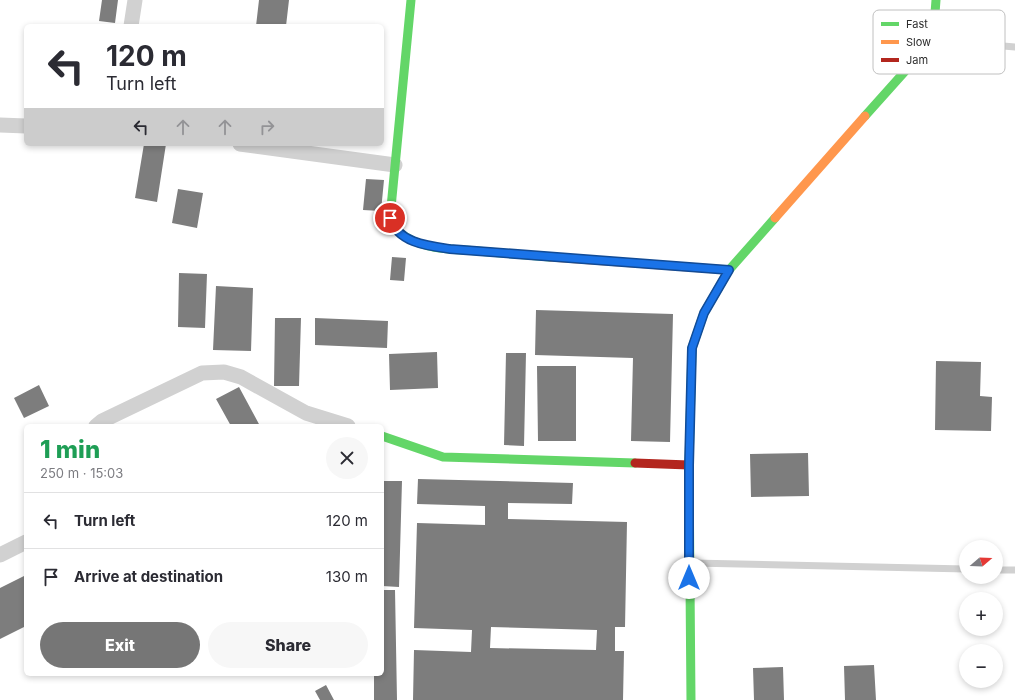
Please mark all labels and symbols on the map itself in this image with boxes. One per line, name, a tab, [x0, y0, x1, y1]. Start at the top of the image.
legend	[873, 10, 1005, 74]
text: Fast	[906, 17, 928, 31]
text: Slow	[906, 35, 931, 49]
text: Jam	[906, 53, 928, 67]
pin	[373, 201, 407, 235]
north arrow	[959, 540, 1003, 584]
position arrow	[668, 557, 710, 599]

